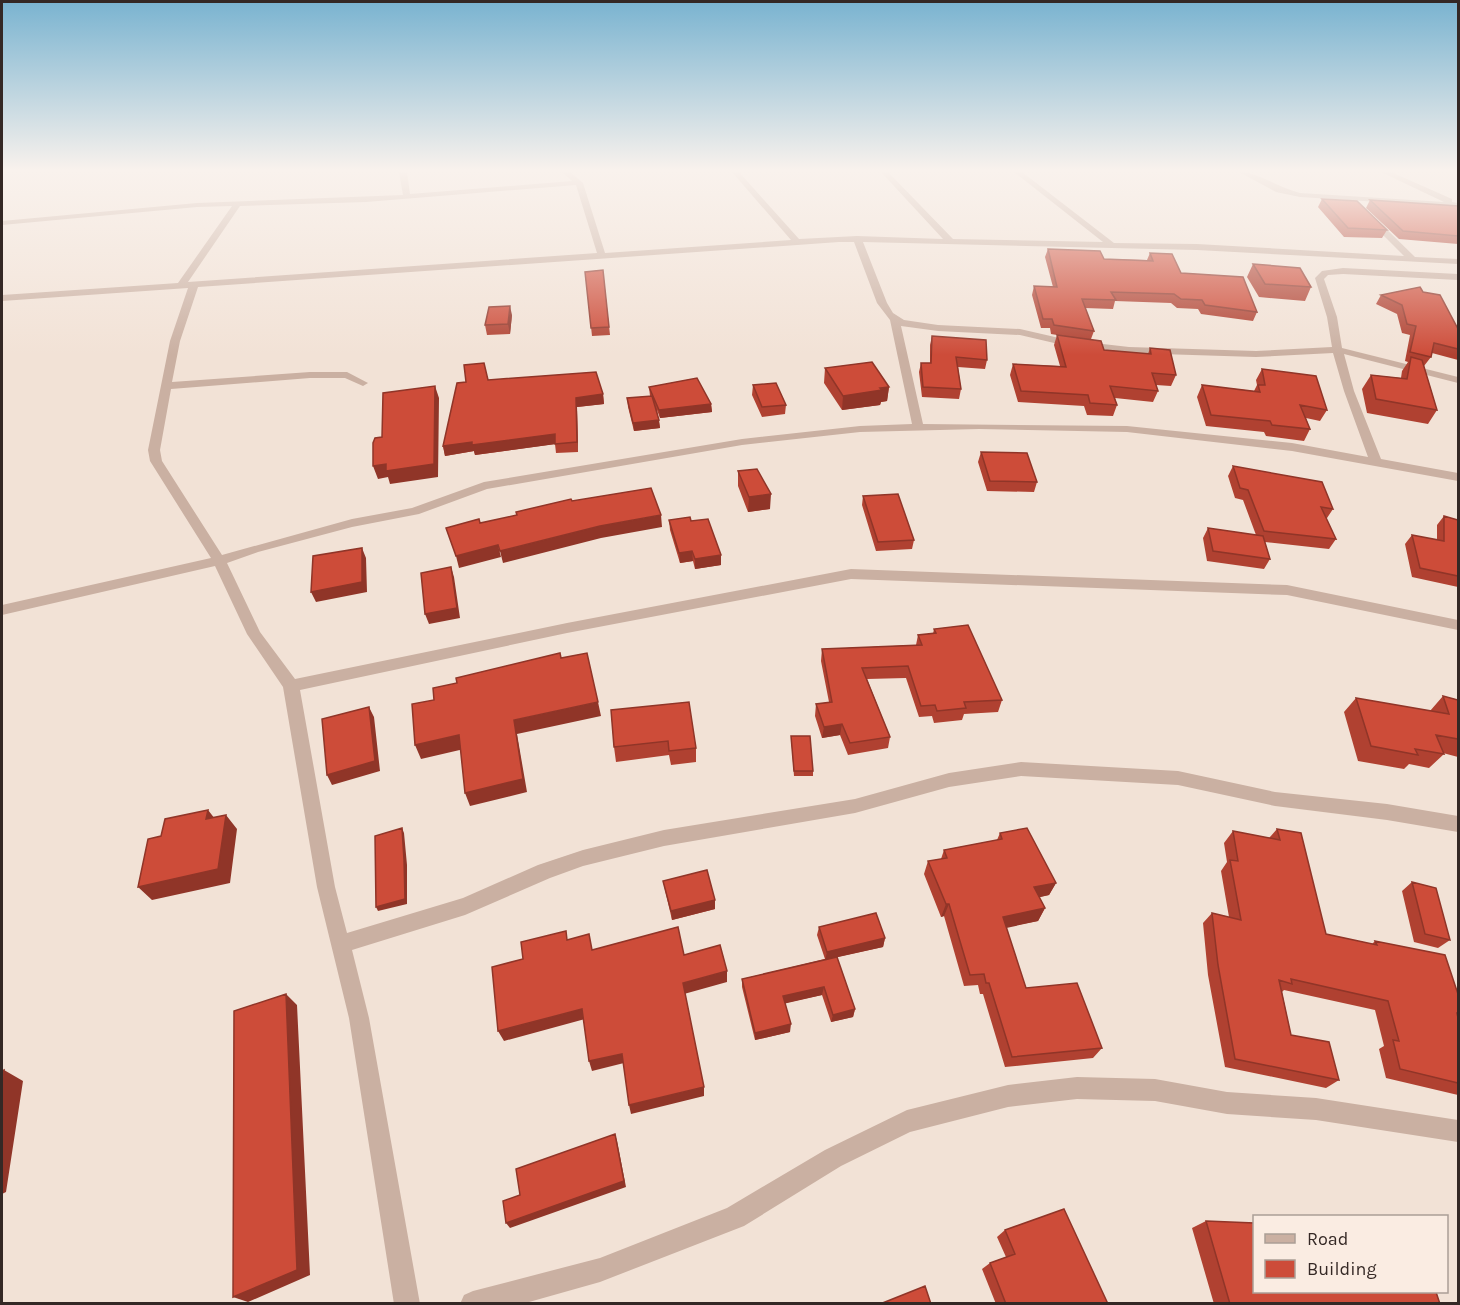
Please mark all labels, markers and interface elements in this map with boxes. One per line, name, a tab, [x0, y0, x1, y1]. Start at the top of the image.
legend	[1253, 1215, 1448, 1293]
text: Road	[1307, 1228, 1348, 1250]
text: Building	[1307, 1258, 1377, 1280]

